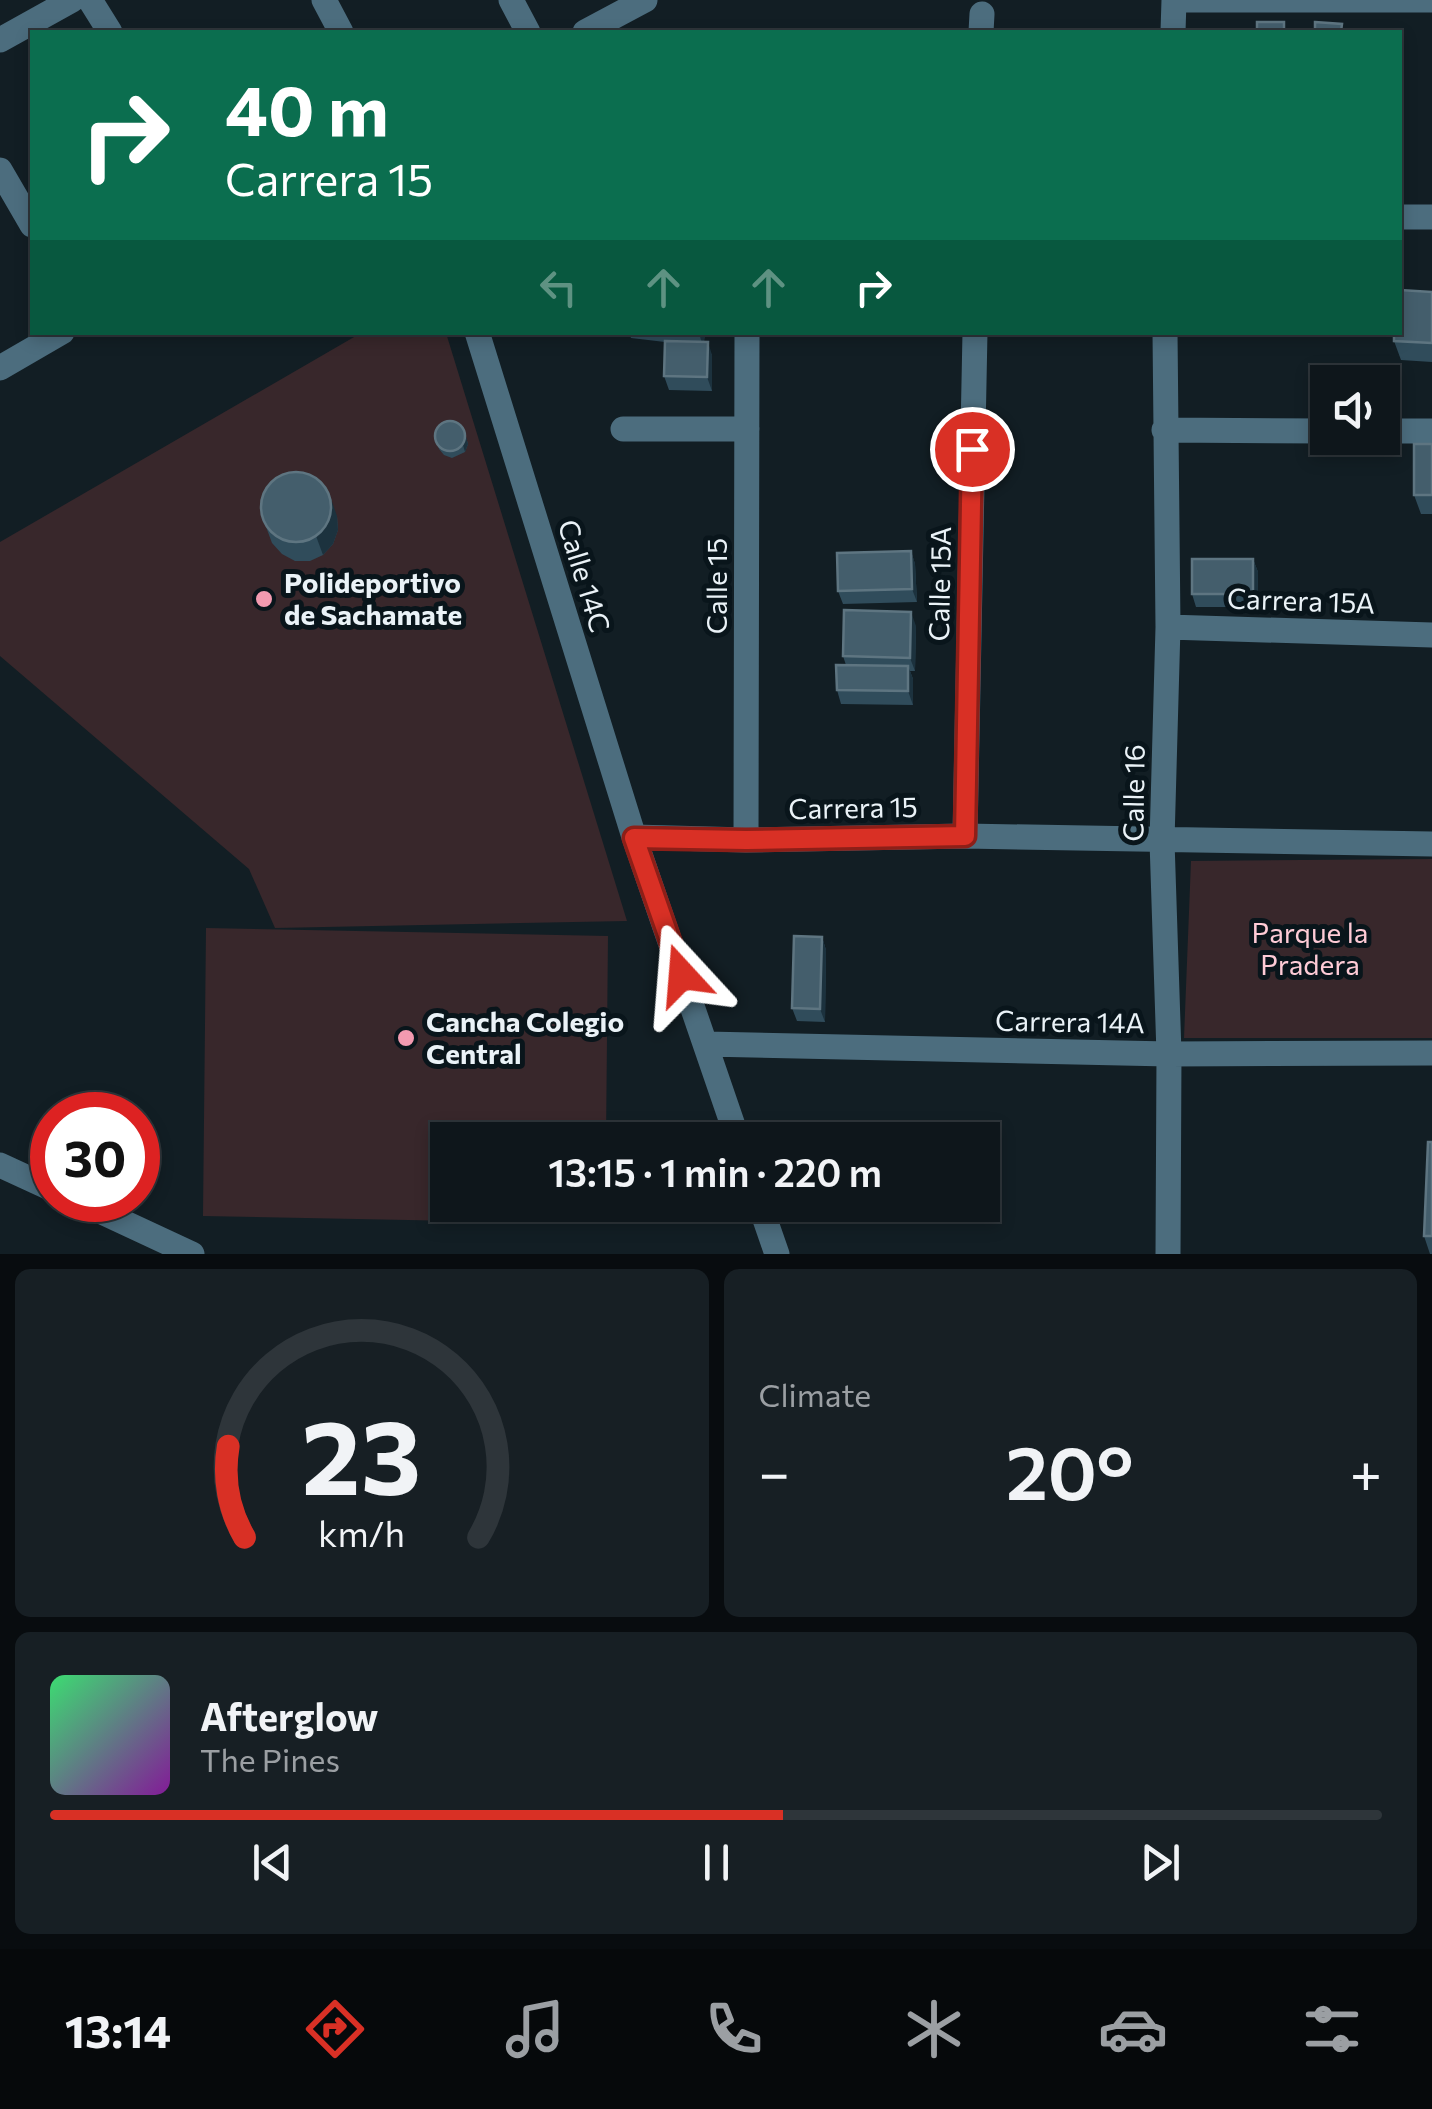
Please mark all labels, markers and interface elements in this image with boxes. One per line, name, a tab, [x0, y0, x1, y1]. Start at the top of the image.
text: 40 m	[225, 65, 389, 150]
icon: right	[60, 70, 190, 200]
text: Carrera 15	[225, 150, 433, 205]
icon: left	[531, 260, 586, 315]
icon: ahead	[636, 260, 691, 315]
icon: ahead	[741, 260, 796, 315]
icon: right	[846, 260, 901, 315]
map controls	[1310, 365, 1400, 455]
button: sound	[1310, 365, 1400, 455]
pin	[930, 407, 1015, 492]
icon: arrive	[945, 422, 1000, 477]
street label: Calle 14C	[552, 515, 618, 636]
street label: Calle 15A	[921, 526, 957, 642]
street label: Calle 15	[699, 538, 733, 634]
place label: Polideportivo de Sachamate	[284, 565, 462, 631]
street label: Carrera 15A	[1226, 580, 1376, 620]
marker: Polideportivo de Sachamate	[253, 588, 275, 610]
street label: Calle 16	[1115, 744, 1151, 842]
street label: Carrera 15	[788, 789, 918, 825]
park label: Parque la Pradera	[1252, 915, 1368, 981]
position arrow	[630, 923, 734, 1027]
street label: Carrera 14A	[995, 1003, 1145, 1039]
place label: Cancha Colegio Central	[426, 1004, 624, 1070]
marker: Cancha Colegio Central	[395, 1027, 417, 1049]
speed limit sign: 30	[30, 1092, 160, 1222]
text: 13:15 · 1 min · 220 m	[548, 1148, 882, 1195]
text: Climate	[759, 1374, 871, 1414]
text: 23	[302, 1389, 422, 1516]
text: 20°	[1006, 1424, 1134, 1515]
text: −	[759, 1437, 790, 1504]
text: +	[1350, 1437, 1382, 1504]
text: km/h	[318, 1511, 405, 1554]
text: Afterglow	[200, 1692, 378, 1739]
text: The Pines	[200, 1739, 340, 1779]
icon: previous	[245, 1835, 300, 1890]
icon: pause	[689, 1835, 744, 1890]
icon: next	[1133, 1835, 1188, 1890]
icon: directions	[300, 1994, 370, 2064]
icon: music	[500, 1994, 570, 2064]
icon: phone	[699, 1994, 769, 2064]
icon: climate	[899, 1994, 969, 2064]
icon: car	[1098, 1994, 1168, 2064]
icon: filters	[1297, 1994, 1367, 2064]
text: 13:14	[65, 2002, 171, 2057]

